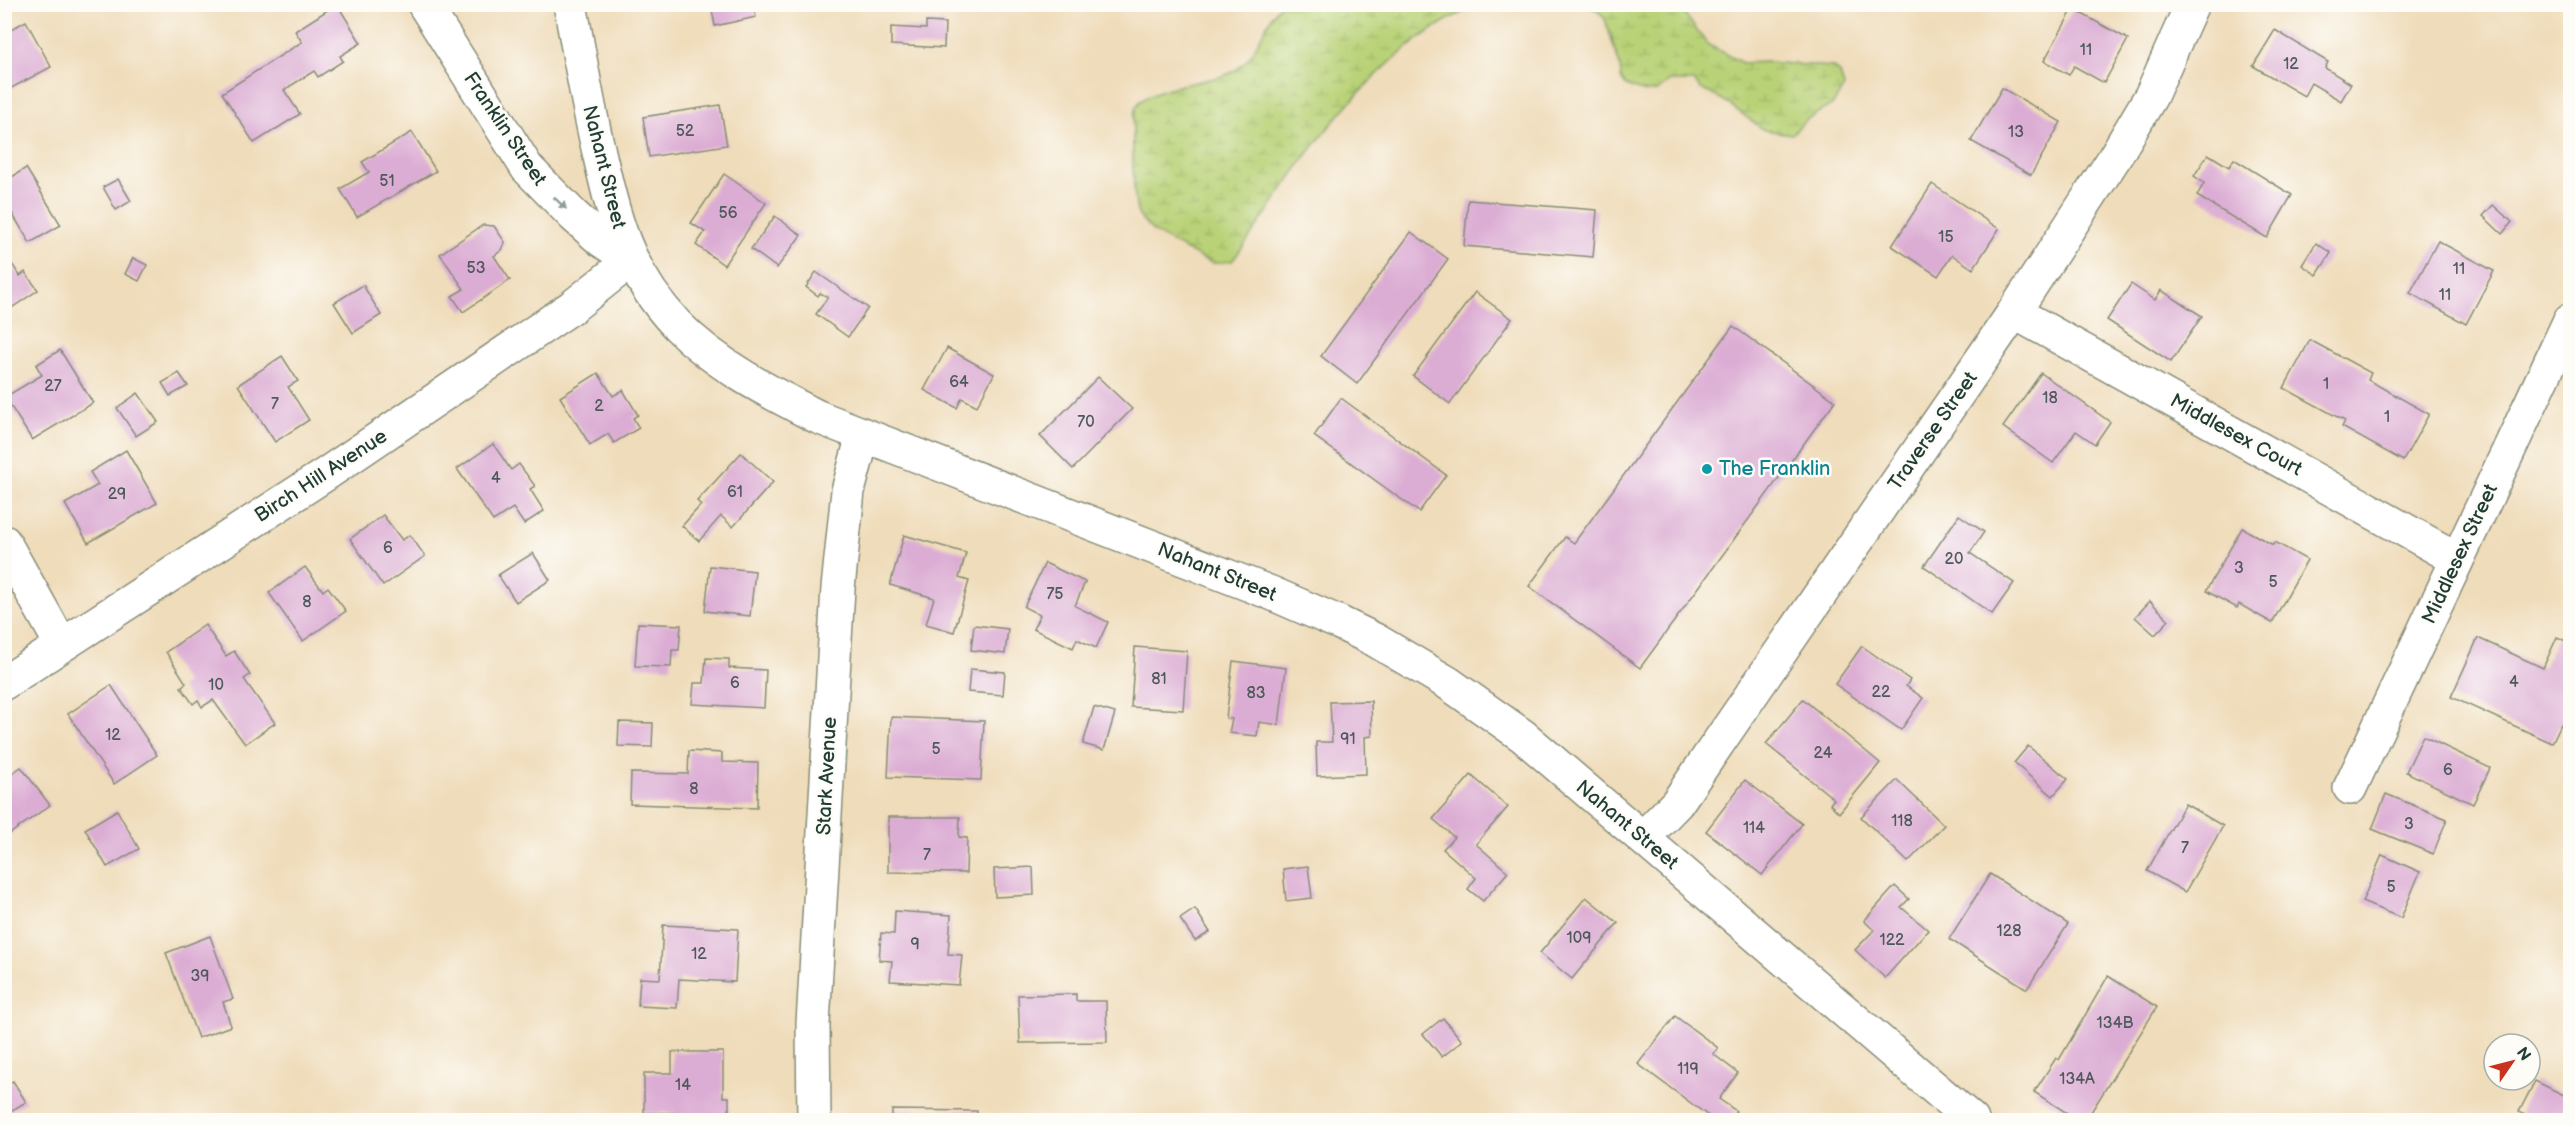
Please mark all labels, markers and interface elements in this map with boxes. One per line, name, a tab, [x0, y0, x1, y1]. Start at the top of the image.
house number: 11	[2080, 41, 2092, 60]
house number: 12	[2283, 55, 2299, 74]
street label: Franklin Street	[458, 68, 552, 190]
street label: Nahant Street	[577, 103, 631, 231]
house number: 52	[676, 122, 695, 141]
house number: 13	[2008, 123, 2024, 142]
house number: 51	[379, 172, 395, 191]
one-way arrow	[552, 196, 567, 210]
house number: 56	[719, 204, 738, 223]
house number: 15	[1938, 228, 1954, 247]
house number: 53	[466, 259, 486, 278]
house number: 11	[2453, 260, 2465, 279]
house number: 11	[2439, 286, 2451, 305]
street label: Traverse Street	[1883, 367, 1983, 495]
house number: 64	[949, 373, 969, 392]
house number: 1	[2323, 375, 2329, 394]
house number: 27	[44, 377, 62, 396]
house number: 18	[2042, 389, 2058, 408]
street label: Middlesex Court	[2166, 389, 2306, 481]
house number: 7	[271, 395, 279, 414]
house number: 2	[594, 397, 604, 416]
house number: 1	[2384, 408, 2390, 427]
house number: 70	[1077, 413, 1095, 432]
street label: Birch Hill Avenue	[250, 424, 392, 528]
place label: The Franklin	[1719, 457, 1830, 481]
marker: The Franklin	[1700, 462, 1714, 476]
house number: 4	[491, 469, 501, 488]
street label: Middlesex Street	[2417, 480, 2503, 628]
house number: 61	[727, 483, 743, 502]
house number: 29	[108, 485, 126, 504]
street label: Nahant Street	[1154, 537, 1280, 607]
house number: 6	[383, 539, 393, 558]
house number: 20	[1945, 550, 1963, 569]
house number: 3	[2234, 559, 2244, 578]
house number: 5	[2268, 573, 2278, 592]
house number: 75	[1046, 585, 1064, 604]
house number: 8	[302, 593, 312, 612]
house number: 81	[1151, 670, 1167, 689]
house number: 4	[2509, 673, 2519, 692]
house number: 6	[730, 674, 740, 693]
house number: 10	[208, 676, 224, 695]
house number: 22	[1872, 683, 1891, 702]
house number: 83	[1246, 684, 1266, 703]
street label: Stark Avenue	[812, 716, 842, 836]
house number: 12	[105, 726, 121, 745]
house number: 91	[1340, 730, 1356, 749]
house number: 5	[931, 740, 941, 759]
house number: 24	[1814, 744, 1833, 763]
house number: 6	[2443, 761, 2453, 780]
street label: Nahant Street	[1571, 775, 1683, 875]
house number: 8	[689, 780, 699, 799]
house number: 118	[1891, 812, 1913, 831]
house number: 3	[2404, 815, 2414, 834]
house number: 114	[1743, 819, 1765, 838]
house number: 7	[2181, 839, 2189, 858]
house number: 7	[923, 846, 931, 865]
house number: 5	[2386, 878, 2396, 897]
house number: 128	[1997, 922, 2021, 941]
house number: 109	[1567, 929, 1591, 948]
house number: 122	[1879, 931, 1905, 950]
house number: 9	[910, 935, 920, 954]
house number: 12	[691, 945, 707, 964]
house number: 39	[190, 967, 210, 986]
house number: 134B	[2097, 1014, 2133, 1033]
north arrow	[2482, 1032, 2542, 1092]
text: N	[2512, 1044, 2534, 1065]
house number: 119	[1677, 1060, 1699, 1079]
house number: 134A	[2059, 1070, 2095, 1089]
house number: 14	[675, 1076, 691, 1095]

